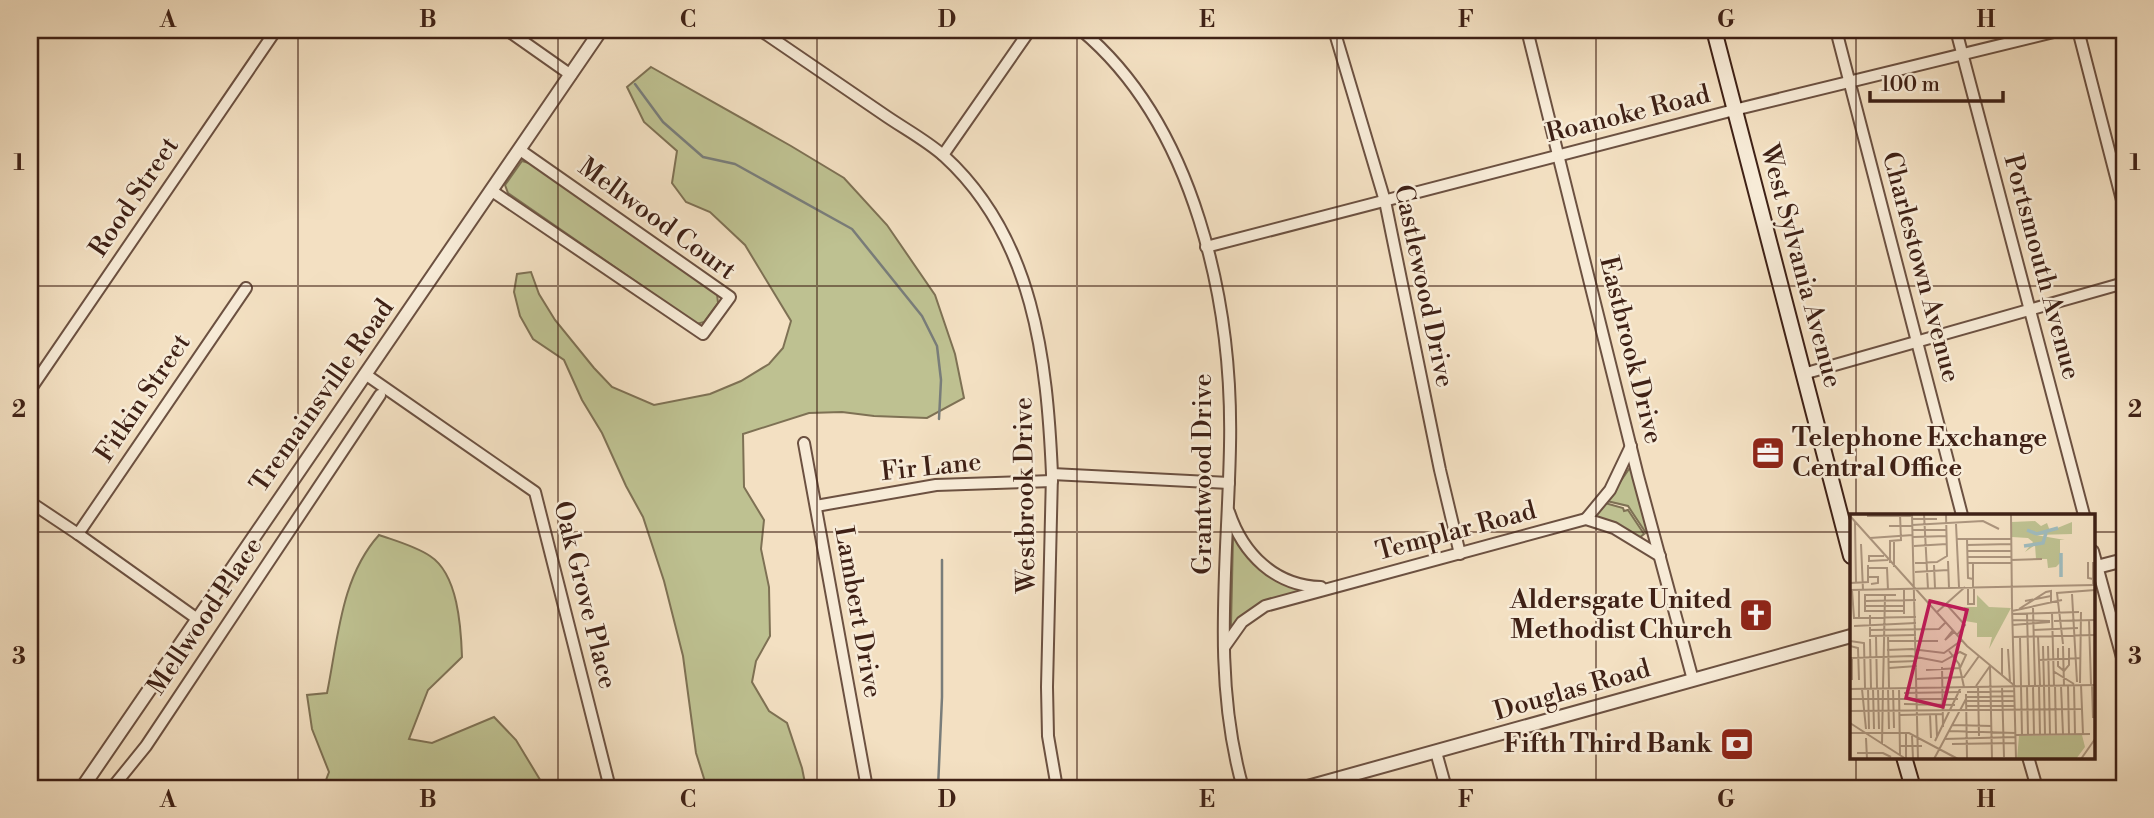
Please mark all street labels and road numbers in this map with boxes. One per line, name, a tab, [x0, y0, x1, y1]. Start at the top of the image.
street label: Roanoke Road	[1543, 78, 1713, 150]
street label: Rood Street	[82, 131, 186, 263]
street label: West Sylvania Avenue	[1753, 140, 1849, 391]
street label: Charlestown Avenue	[1875, 148, 1967, 386]
street label: Mellwood Court	[572, 151, 742, 287]
street label: Portsmouth Avenue	[1997, 151, 2087, 383]
street label: Castlewood Drive	[1387, 182, 1461, 390]
street label: Eastbrook Drive	[1592, 253, 1670, 447]
street label: Tremainsville Road	[243, 293, 401, 499]
street label: Fitkin Street	[88, 328, 198, 468]
street label: Grantwood Drive	[1187, 373, 1219, 575]
street label: Westbrook Drive	[1007, 397, 1043, 594]
street label: Fir Lane	[879, 446, 983, 488]
street label: Templar Road	[1372, 494, 1540, 568]
street label: Oak Grove Place	[546, 498, 624, 692]
street label: Lambert Drive	[827, 524, 889, 700]
street label: Mellwood Place	[140, 531, 270, 701]
street label: Douglas Road	[1490, 652, 1654, 728]

